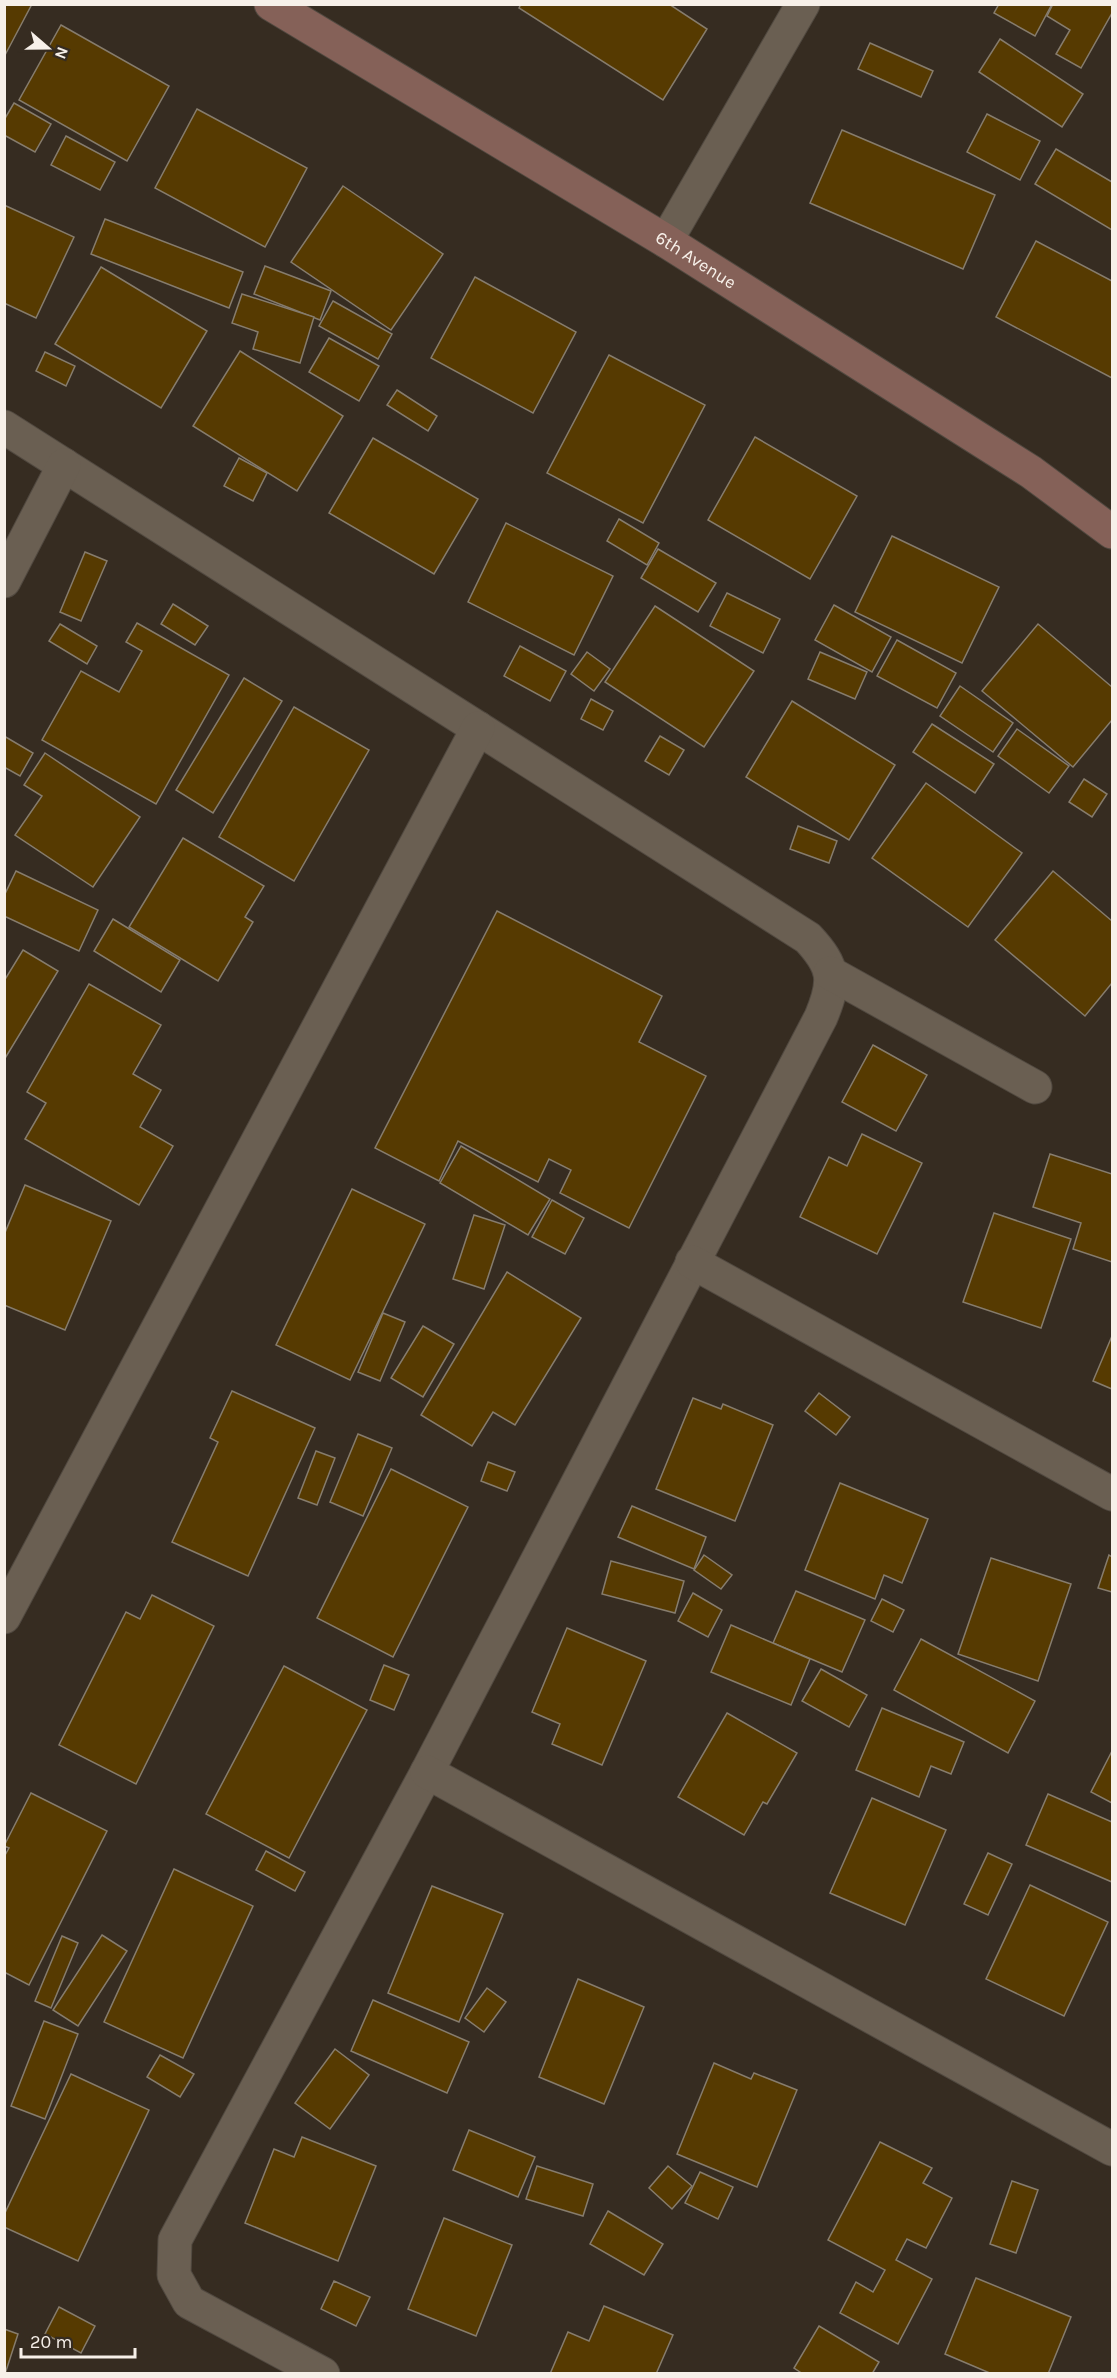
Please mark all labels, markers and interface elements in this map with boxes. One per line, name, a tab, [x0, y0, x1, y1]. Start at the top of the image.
north arrow	[18, 18, 78, 78]
text: N	[51, 44, 73, 62]
street label: 6th Avenue	[651, 226, 740, 294]
scale bar	[21, 2321, 135, 2359]
text: 20 m	[30, 2331, 72, 2353]

